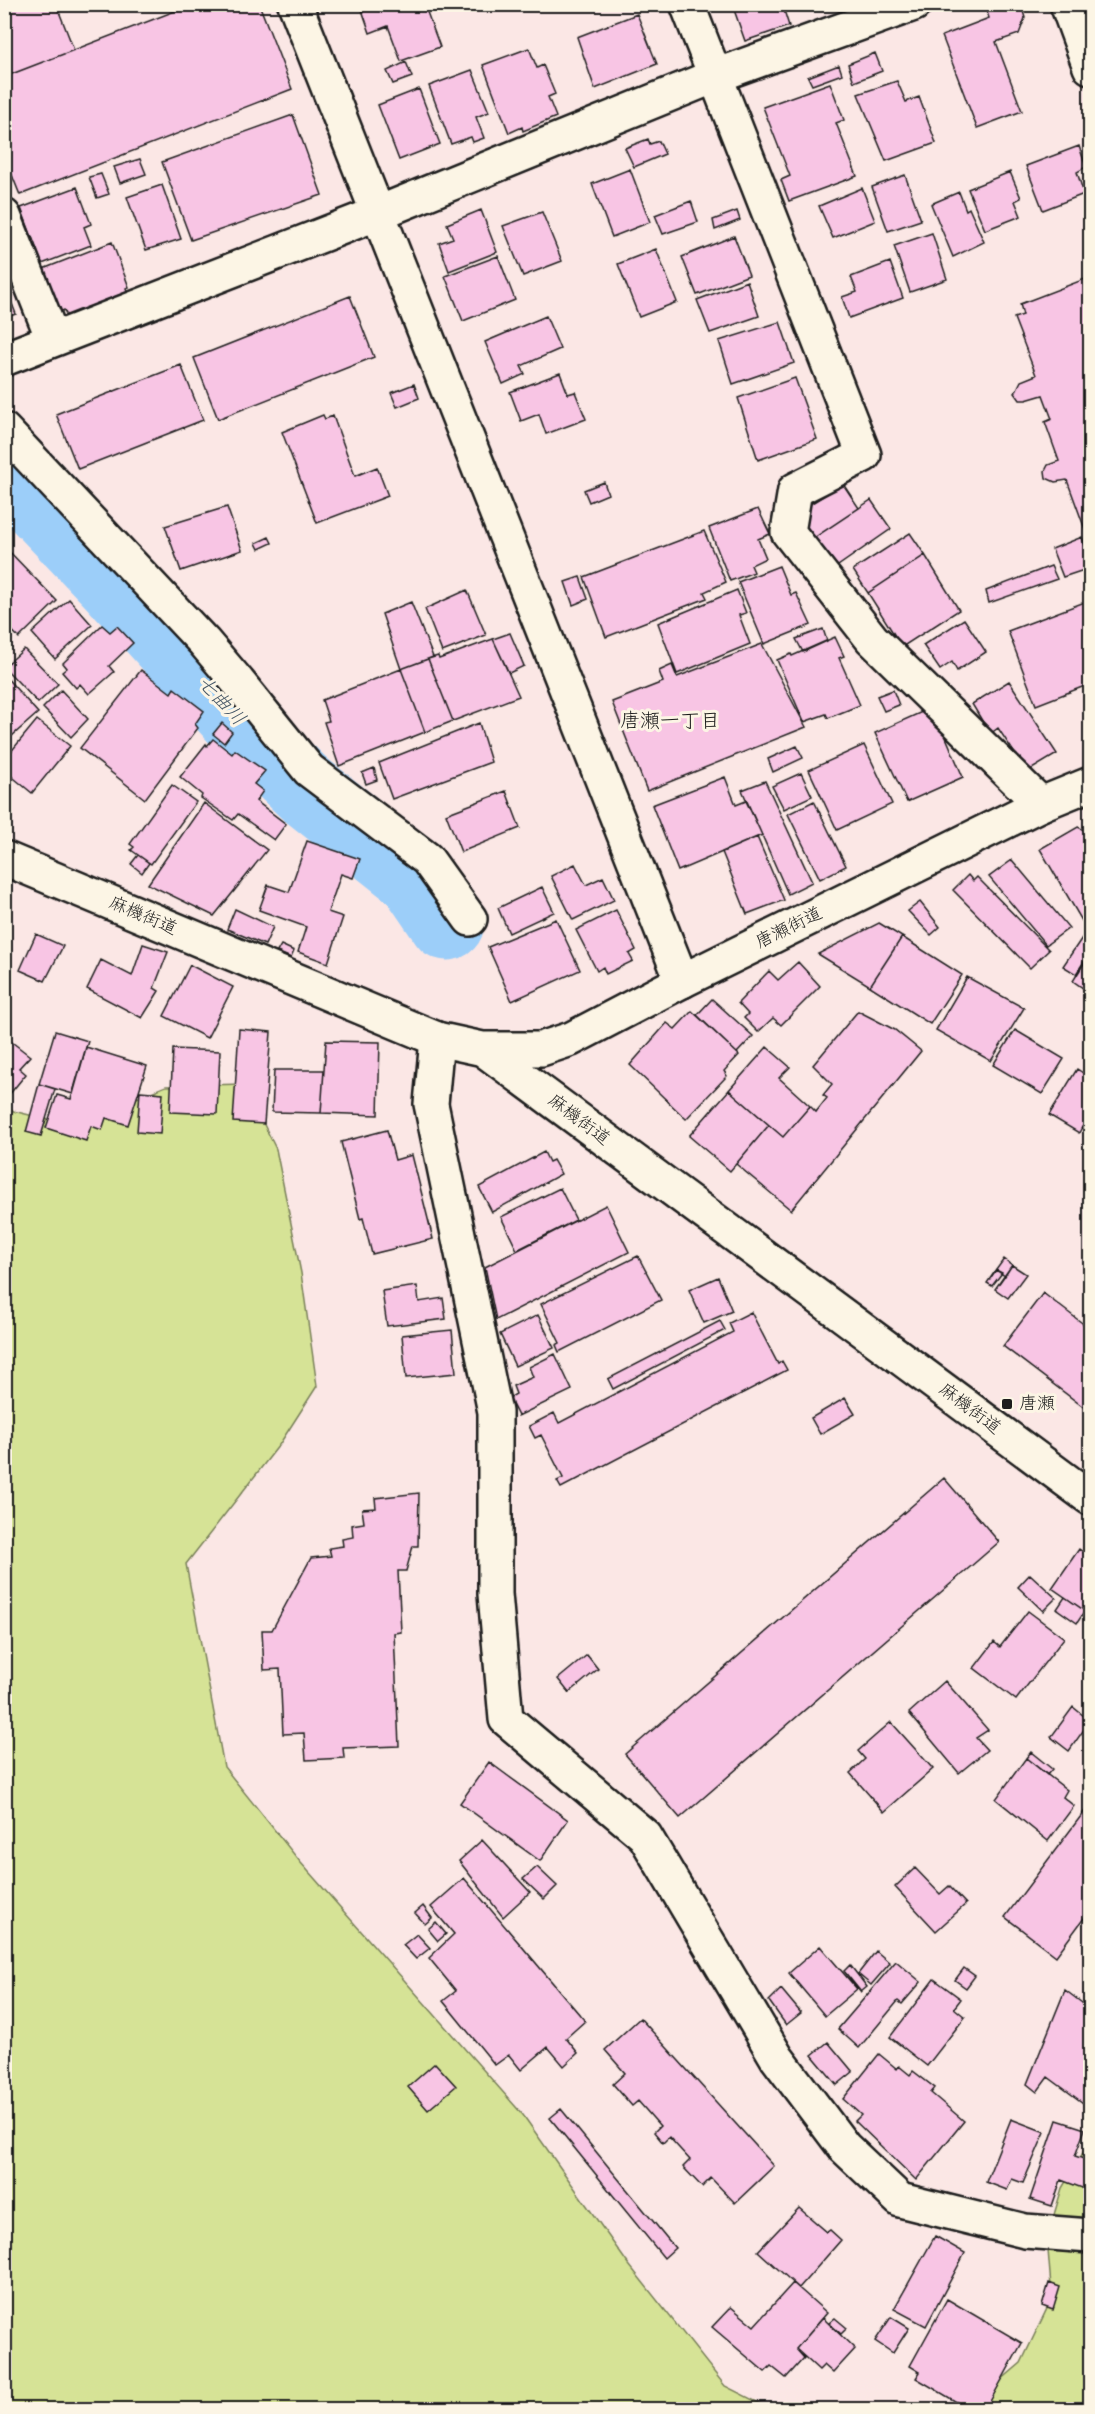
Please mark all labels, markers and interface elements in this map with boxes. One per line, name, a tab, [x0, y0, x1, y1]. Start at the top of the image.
water label: 七曲川	[191, 670, 251, 732]
district label: 唐瀬一丁目	[620, 708, 720, 735]
street label: 麻機街道	[105, 891, 181, 941]
street label: 唐瀬街道	[751, 901, 827, 955]
street label: 麻機街道	[543, 1089, 615, 1151]
street label: 麻機街道	[934, 1378, 1006, 1440]
place label: 唐瀬	[1019, 1392, 1055, 1416]
marker: 唐瀬	[1000, 1397, 1014, 1411]

